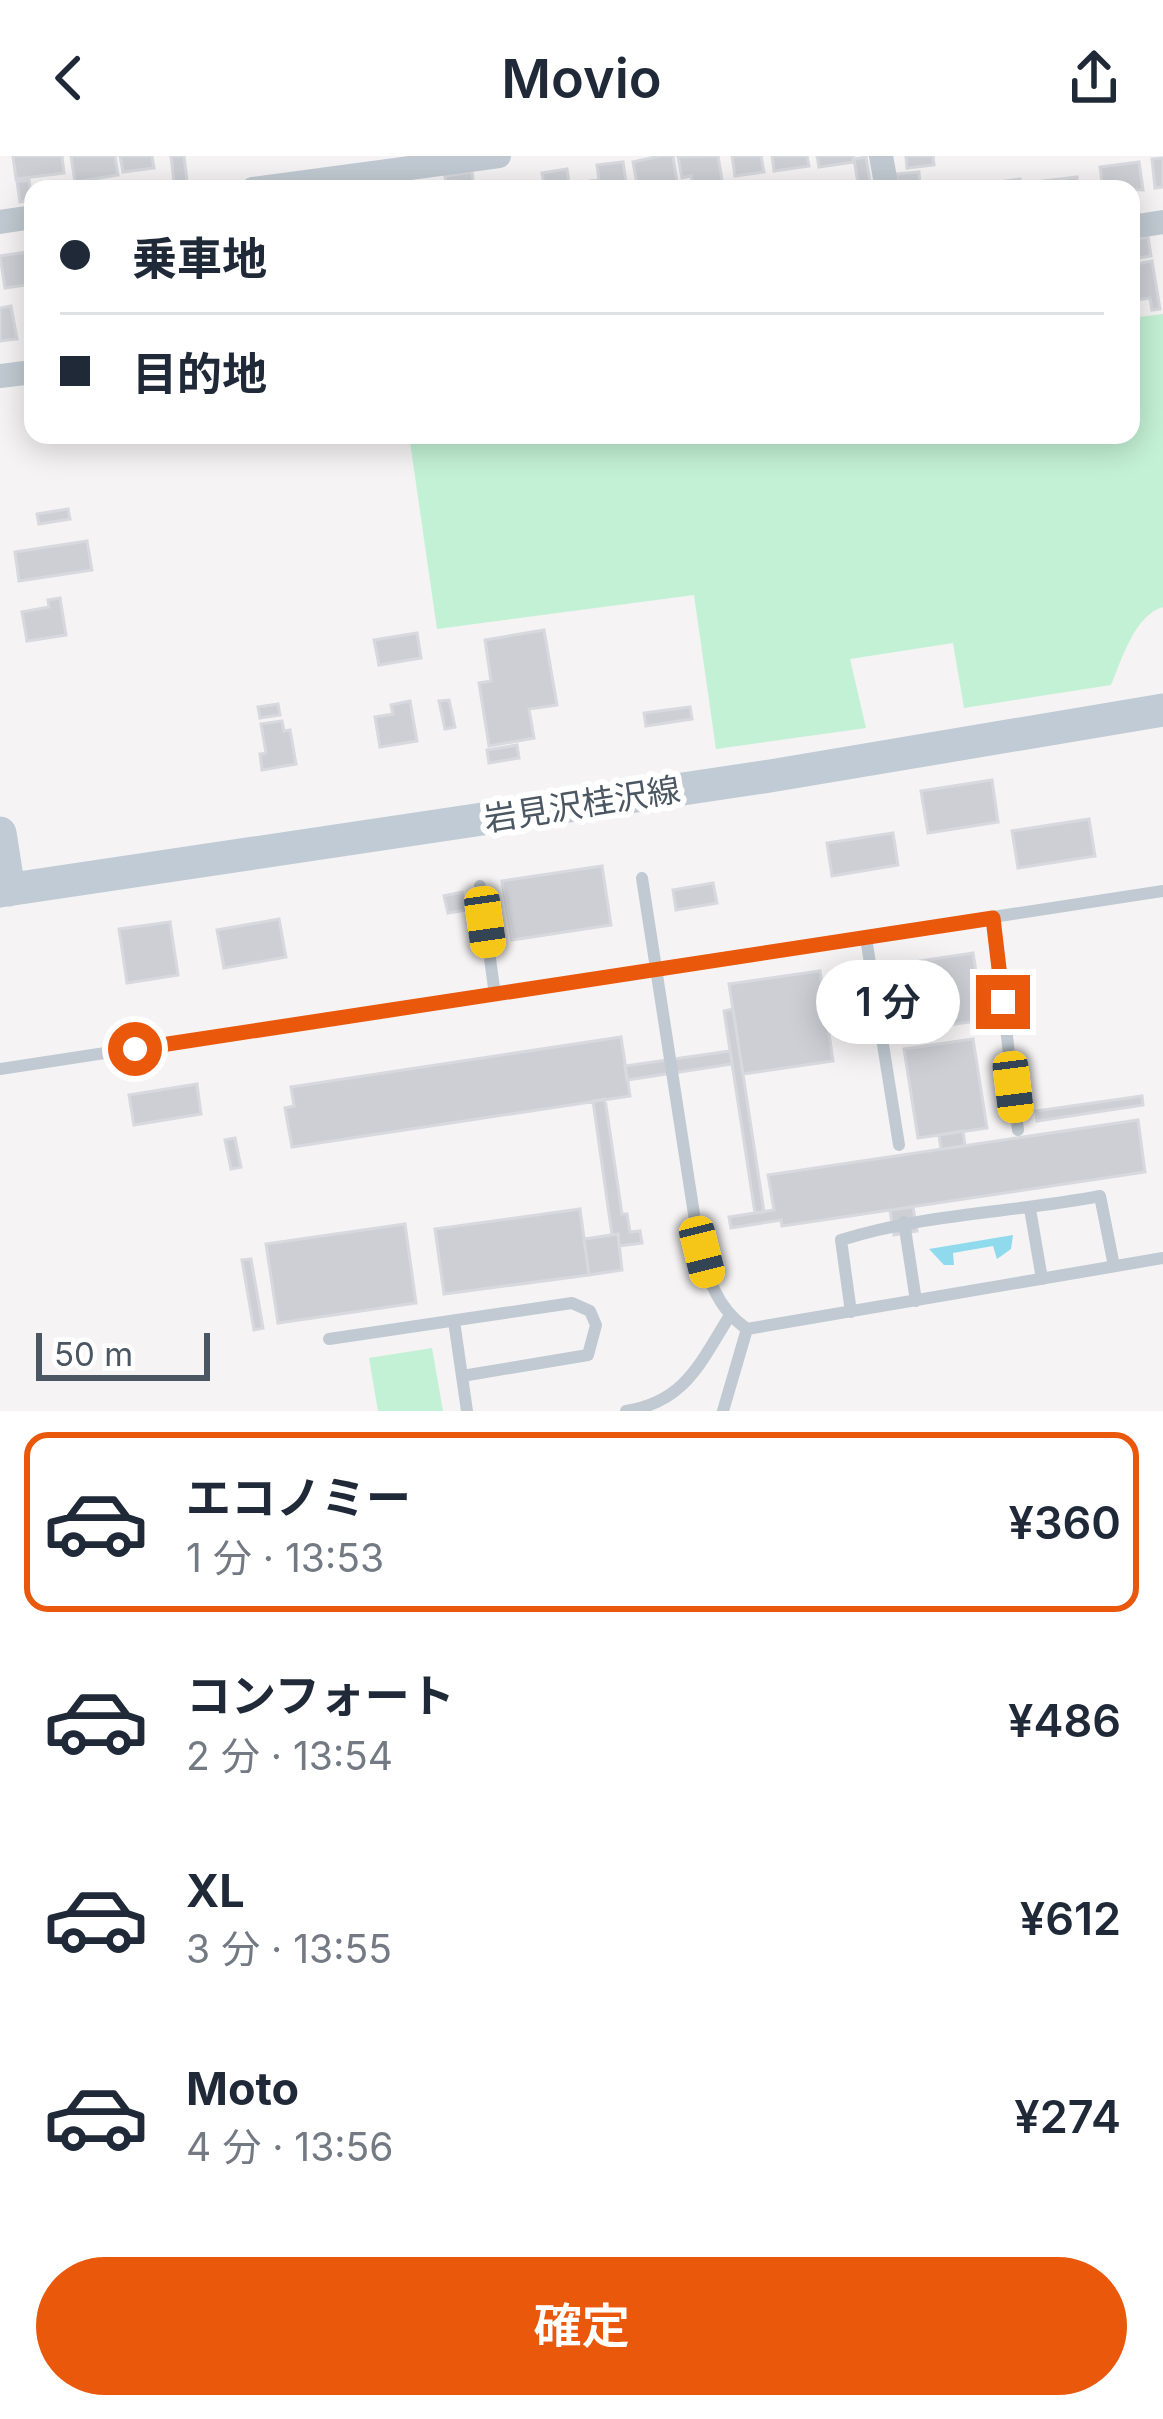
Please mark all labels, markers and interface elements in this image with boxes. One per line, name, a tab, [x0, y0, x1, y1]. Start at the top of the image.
icon: back	[36, 45, 102, 111]
icon: share	[1061, 45, 1127, 111]
text: Movio	[501, 46, 662, 111]
text: 乗車地	[132, 231, 267, 286]
text: 目的地	[132, 346, 267, 401]
street label: 岩見沢桂沢線	[481, 769, 683, 839]
car	[462, 884, 508, 960]
callout: 1 分	[817, 960, 961, 1044]
route end	[976, 975, 1030, 1029]
text: 1 分	[855, 978, 921, 1025]
route start	[108, 1022, 162, 1076]
car	[991, 1049, 1035, 1125]
car	[676, 1213, 728, 1291]
scale bar	[36, 1327, 210, 1380]
text: 50 m	[54, 1334, 133, 1374]
icon: car	[42, 1468, 150, 1576]
text: エコノミー	[186, 1470, 411, 1525]
text: ¥360	[1009, 1495, 1121, 1550]
text: 1 分 · 13:53	[186, 1534, 384, 1581]
icon: car	[42, 1666, 150, 1774]
text: コンフォート	[186, 1668, 455, 1723]
text: ¥486	[1008, 1693, 1121, 1748]
text: 2 分 · 13:54	[186, 1732, 393, 1779]
text: XL	[186, 1863, 245, 1918]
icon: car	[42, 1864, 150, 1972]
text: ¥612	[1020, 1891, 1121, 1946]
text: 3 分 · 13:55	[186, 1925, 392, 1972]
text: Moto	[186, 2061, 299, 2116]
icon: car	[42, 2062, 150, 2170]
text: ¥274	[1014, 2089, 1121, 2144]
text: 4 分 · 13:56	[186, 2123, 393, 2170]
button: 確定	[36, 2257, 1127, 2395]

